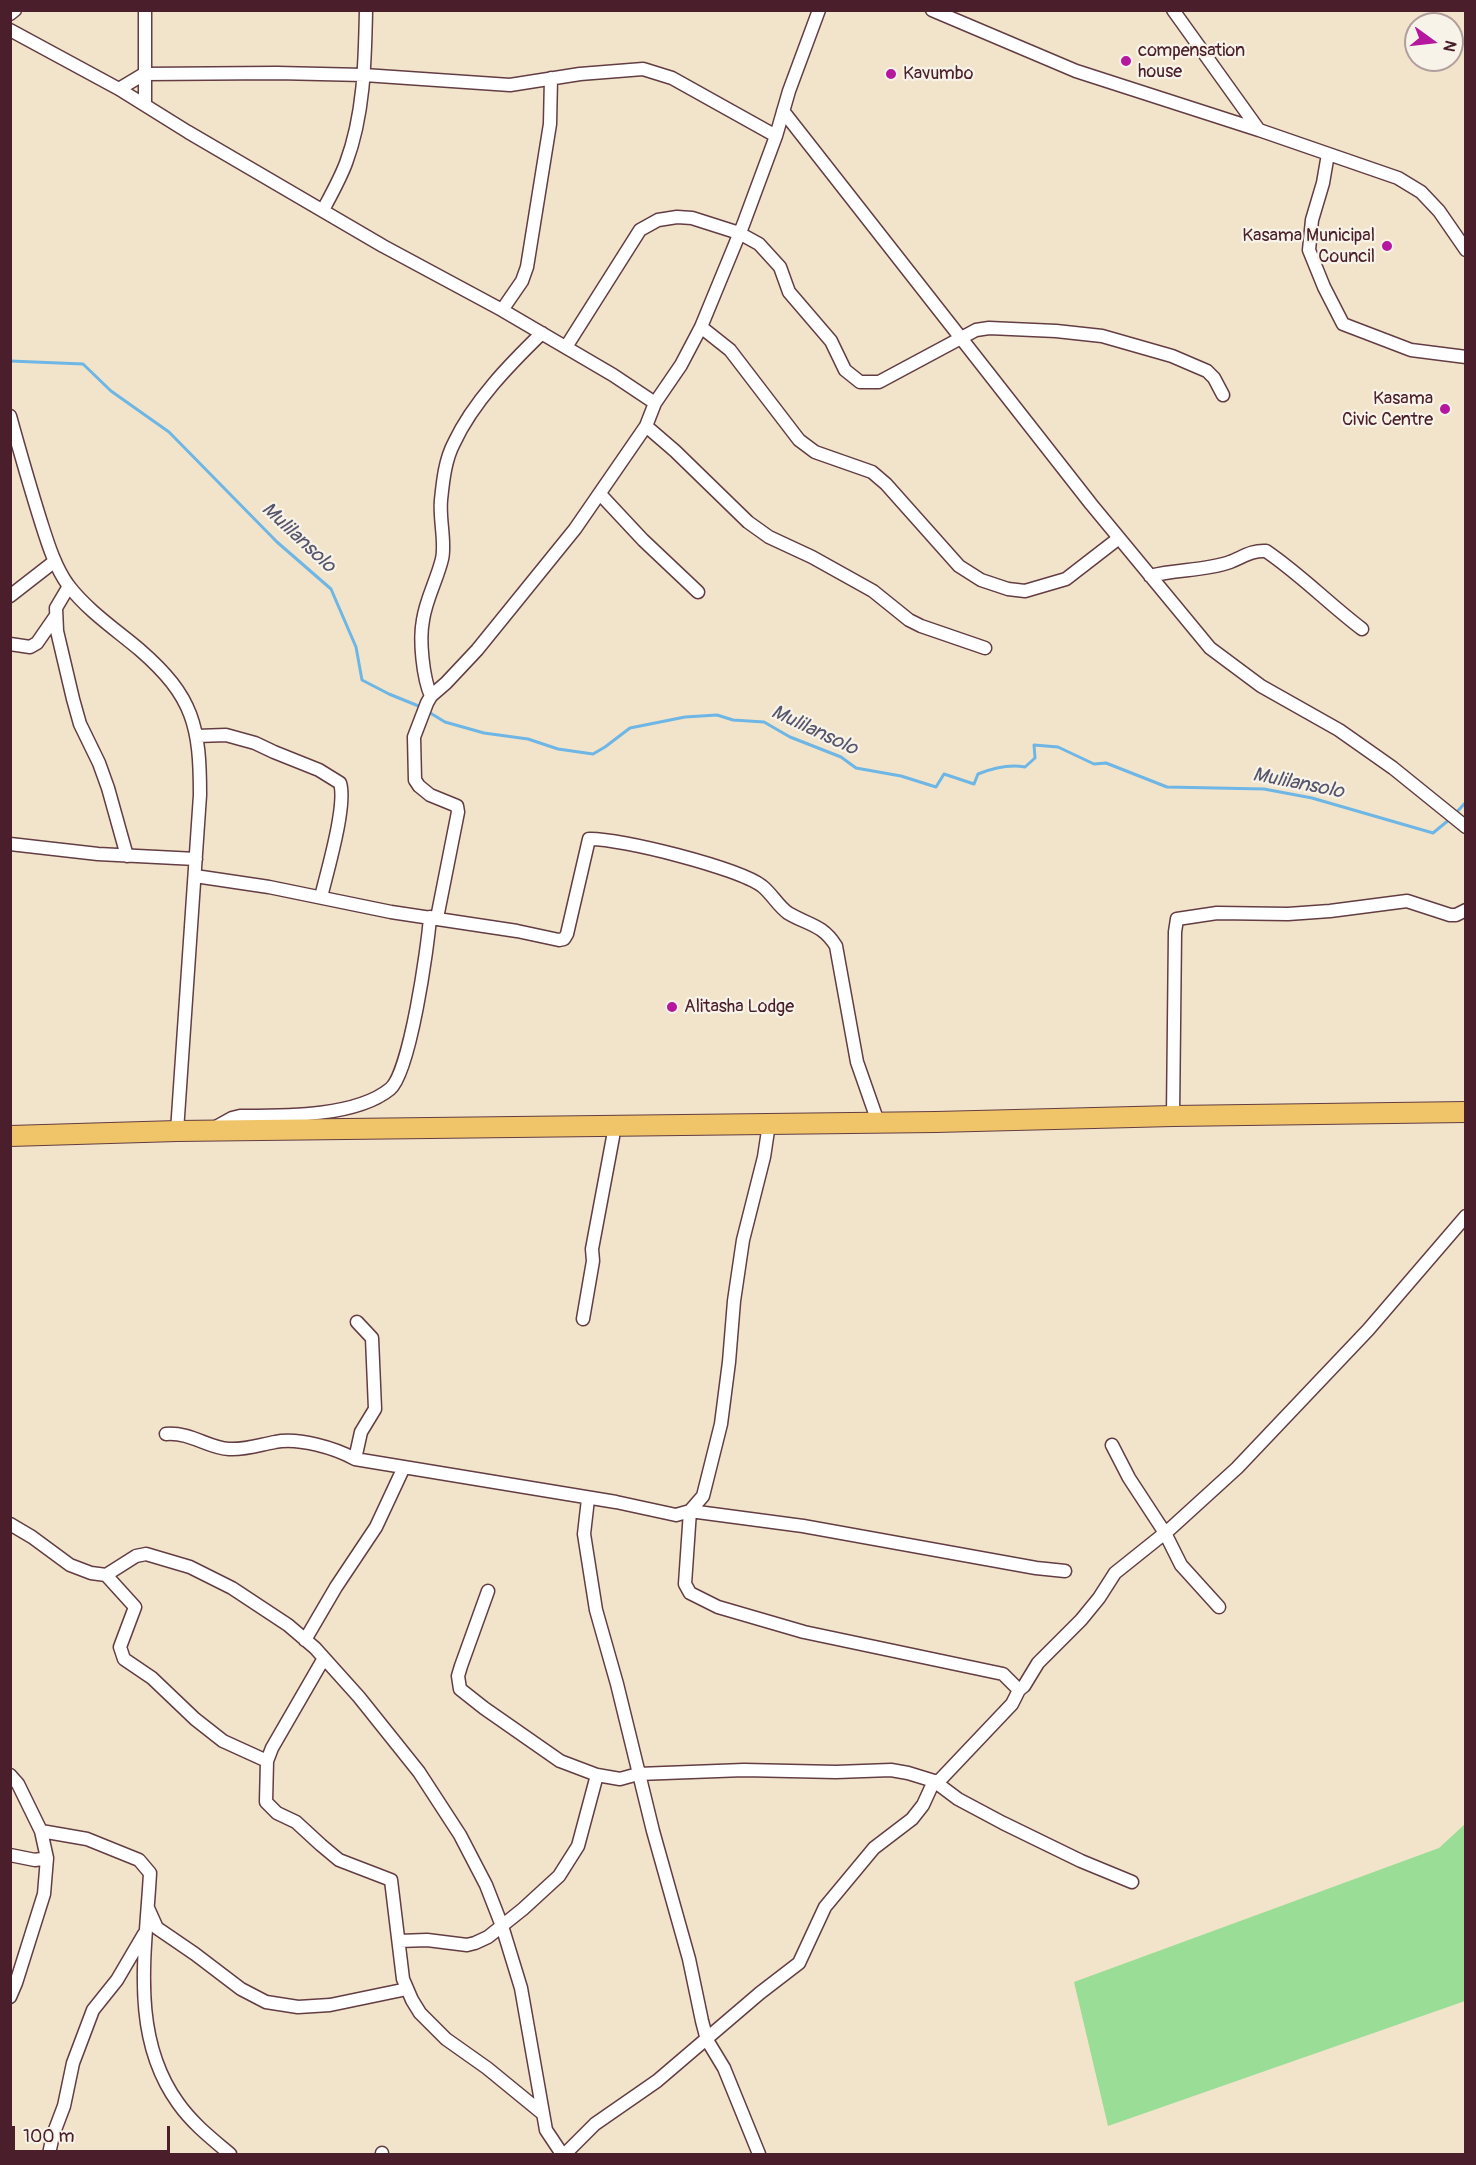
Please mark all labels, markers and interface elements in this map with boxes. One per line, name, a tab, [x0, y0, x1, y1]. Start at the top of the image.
north arrow	[1404, 12, 1464, 72]
text: N	[1438, 38, 1461, 54]
place label: compensation house	[1138, 40, 1245, 82]
marker: compensation house	[1119, 54, 1133, 68]
place label: Kavumbo	[903, 63, 973, 85]
marker: Kavumbo	[884, 67, 898, 81]
place label: Kasama Municipal Council	[1242, 225, 1375, 268]
marker: Kasama Municipal Council	[1380, 239, 1394, 253]
place label: Kasama Civic Centre	[1342, 388, 1433, 430]
marker: Kasama Civic Centre	[1438, 402, 1452, 416]
water label: Mulilansolo	[256, 498, 340, 578]
water label: Mulilansolo	[767, 701, 861, 761]
water label: Mulilansolo	[1250, 763, 1346, 805]
place label: Alitasha Lodge	[684, 996, 794, 1018]
marker: Alitasha Lodge	[665, 1000, 679, 1014]
scale bar	[15, 2114, 172, 2152]
text: 100 m	[23, 2125, 75, 2148]

